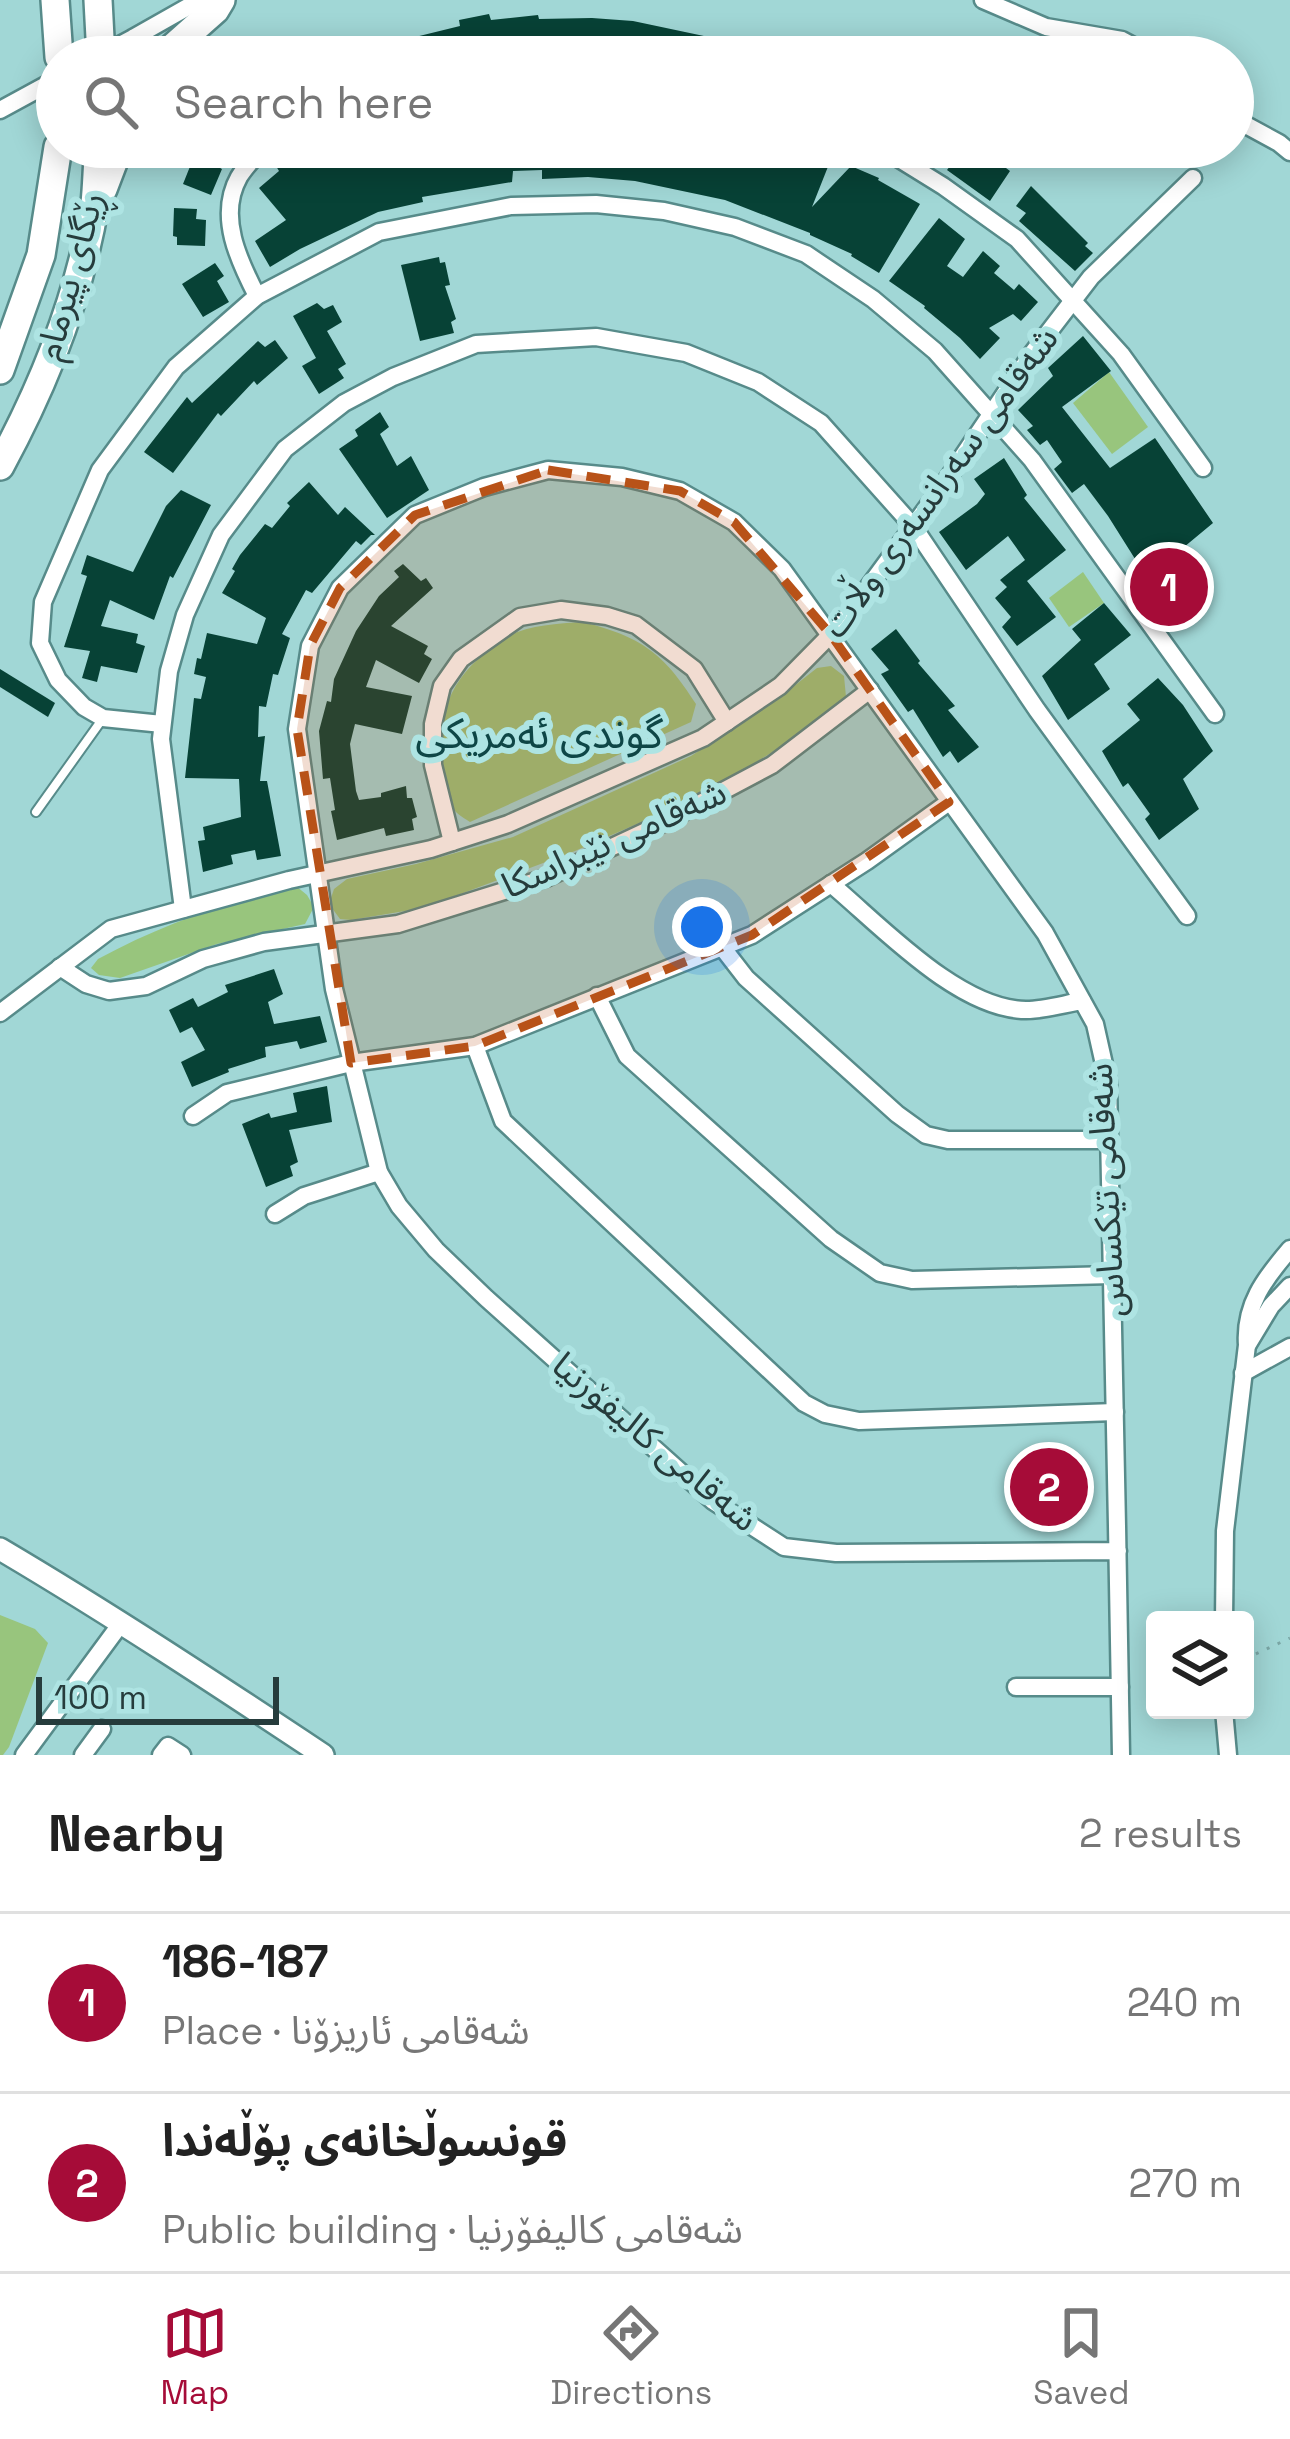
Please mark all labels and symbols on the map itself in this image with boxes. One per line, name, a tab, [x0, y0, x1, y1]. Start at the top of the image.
street label: ڕێگای پیرمام	[26, 187, 121, 367]
street label: شەقامی سەرانسەری وڵات	[809, 315, 1069, 647]
pin: 1	[1130, 542, 1208, 632]
district label: گوندی ئەمریکی	[415, 707, 663, 760]
street label: شەقامی نێبراسکا	[494, 769, 734, 909]
your location	[672, 897, 732, 957]
street label: شەقامی تێکساس	[1076, 1062, 1136, 1318]
street label: شەقامی کالیفۆرنیا	[542, 1342, 768, 1542]
pin: 2	[1010, 1442, 1088, 1532]
scale bar	[36, 1671, 279, 1724]

